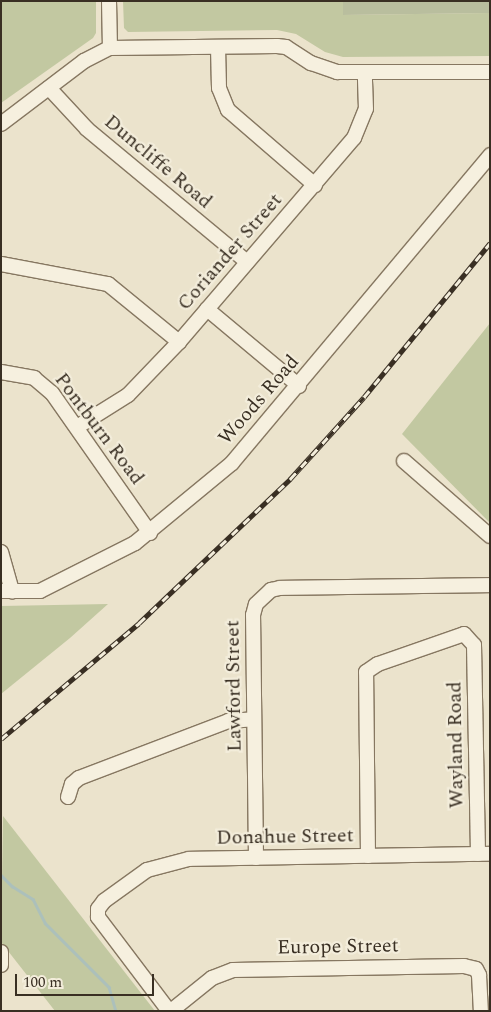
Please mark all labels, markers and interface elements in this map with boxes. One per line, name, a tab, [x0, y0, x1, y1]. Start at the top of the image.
street label: Duncliffe Road	[99, 110, 217, 214]
street label: Coriander Street	[173, 189, 287, 315]
street label: Woods Road	[214, 350, 304, 450]
street label: Pontburn Road	[49, 368, 149, 490]
street label: Lawford Street	[221, 620, 247, 752]
street label: Wayland Road	[443, 681, 469, 809]
street label: Donahue Street	[216, 824, 354, 850]
street label: Europe Street	[277, 934, 399, 960]
scale bar	[18, 964, 156, 996]
text: 100 m	[23, 971, 62, 994]

